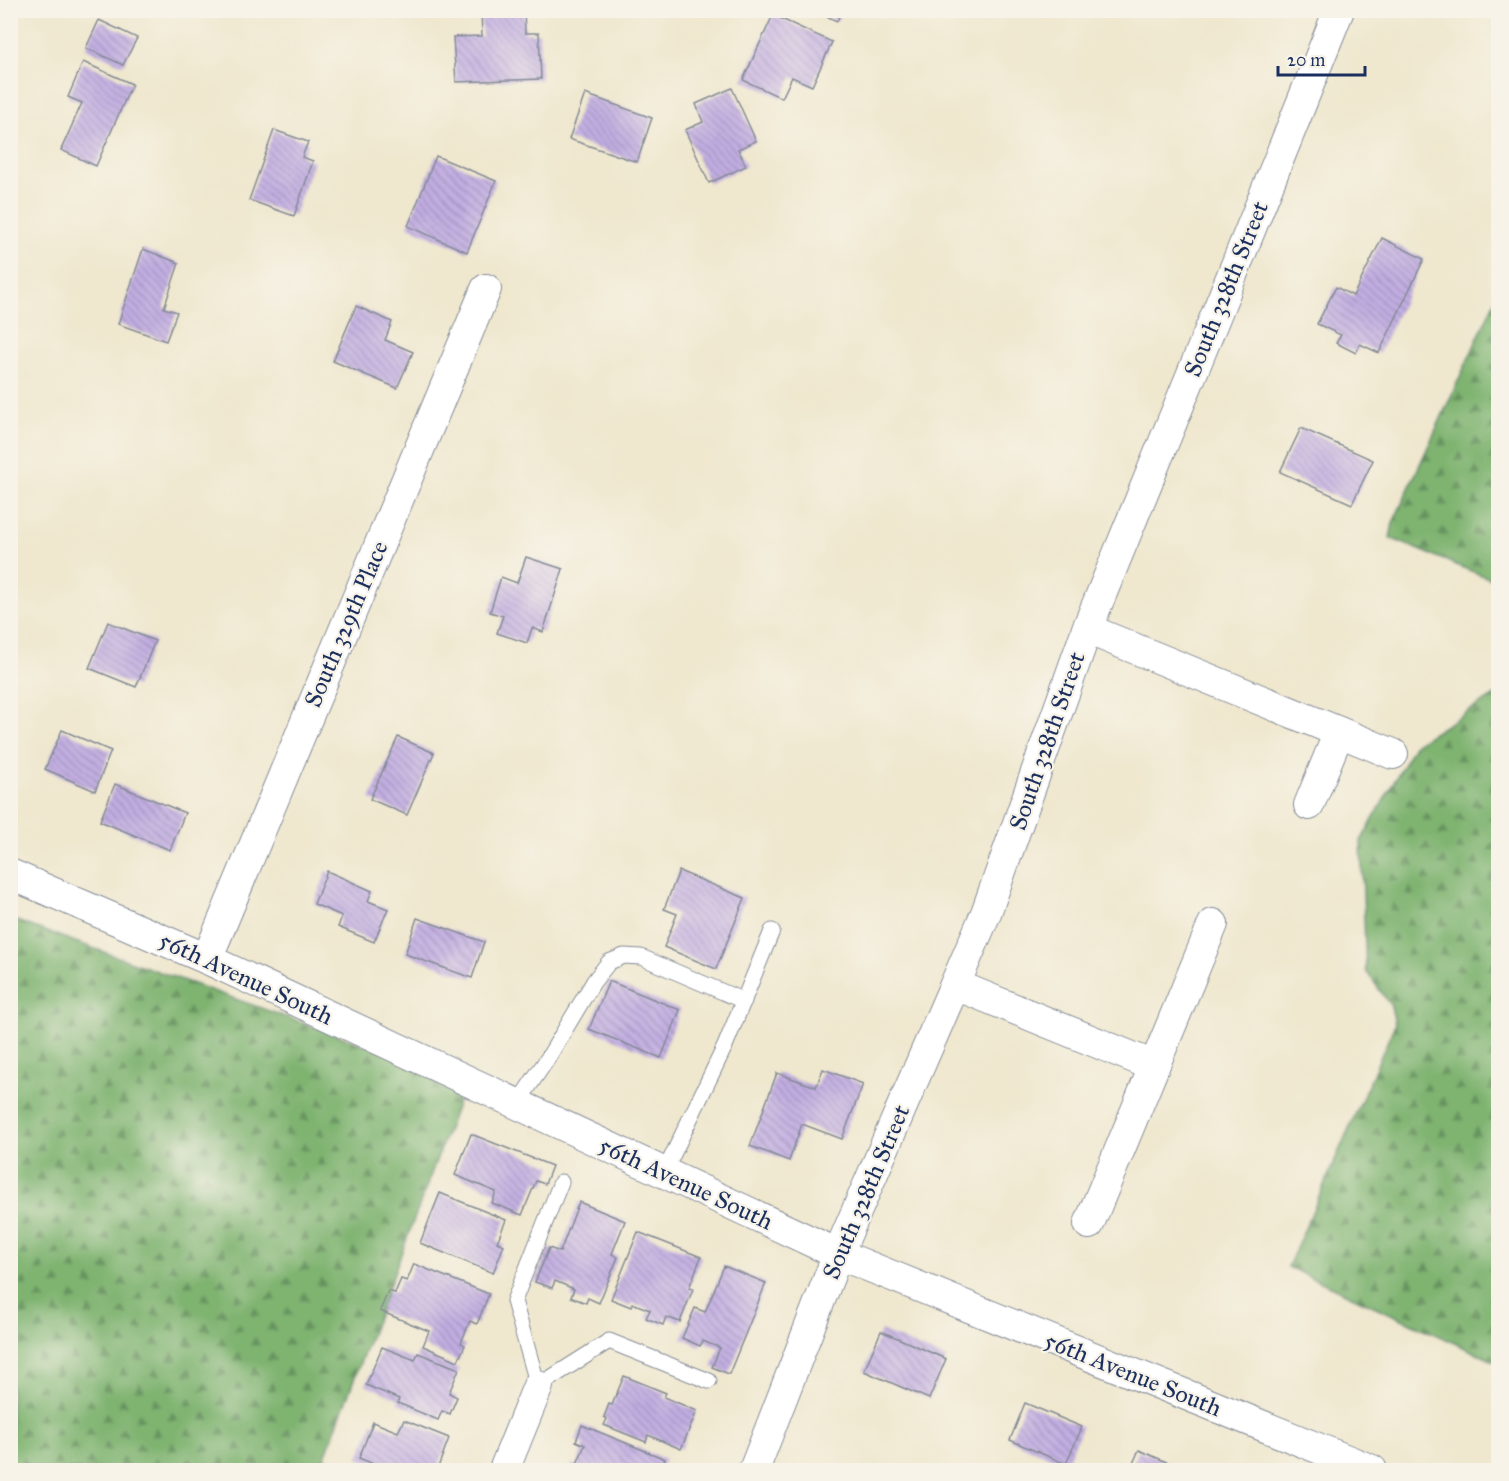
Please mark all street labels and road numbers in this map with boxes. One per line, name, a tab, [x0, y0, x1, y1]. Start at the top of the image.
street label: South 328th Street	[1177, 196, 1275, 381]
street label: South 329th Place	[297, 536, 395, 712]
street label: South 328th Street	[1002, 647, 1092, 834]
street label: 56th Avenue South	[154, 925, 338, 1031]
street label: South 328th Street	[816, 1100, 916, 1284]
street label: 56th Avenue South	[594, 1130, 778, 1236]
street label: 56th Avenue South	[1040, 1325, 1226, 1423]

